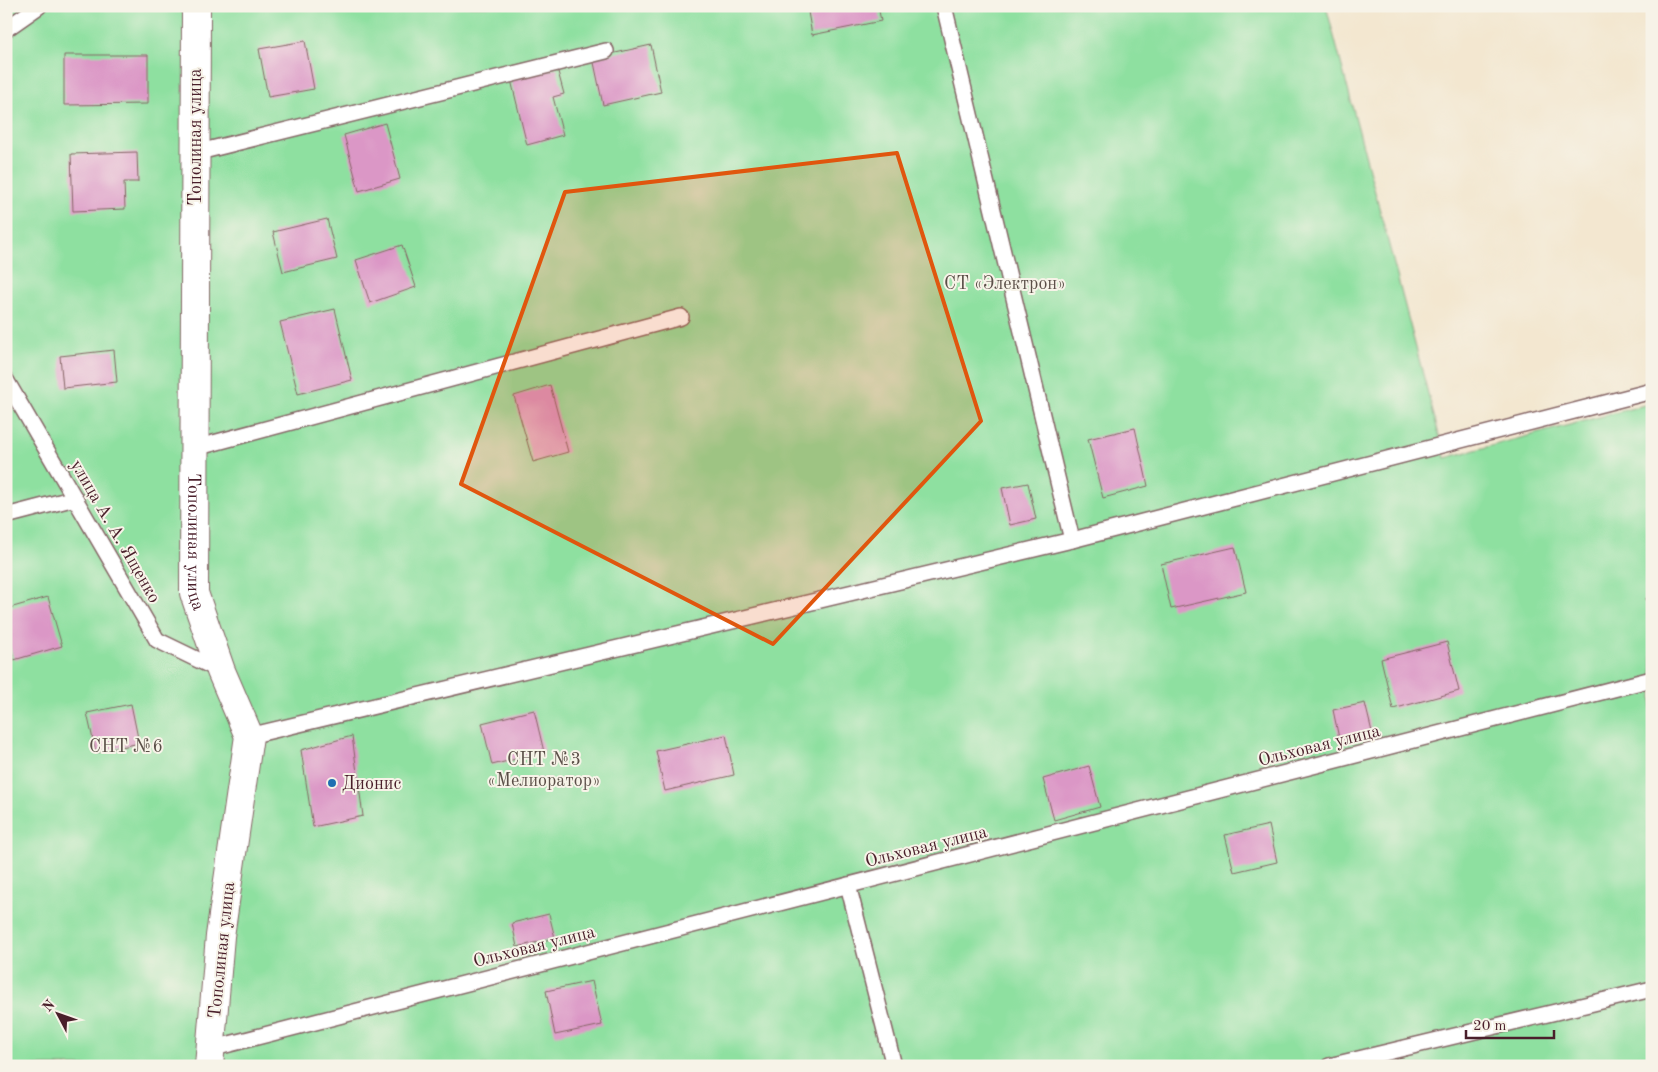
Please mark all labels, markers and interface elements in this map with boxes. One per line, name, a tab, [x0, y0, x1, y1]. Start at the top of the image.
street label: Тополиная улица	[187, 68, 205, 206]
park label: СТ «Электрон»	[944, 275, 1066, 293]
street label: улица А. А. Ященко	[67, 457, 163, 606]
street label: Тополиная улица	[184, 473, 207, 613]
street label: Ольховая улица	[1256, 722, 1382, 770]
park label: СНТ №6	[89, 738, 163, 756]
park label: СНТ №3 «Мелиоратор»	[487, 751, 601, 790]
place label: Дионис	[342, 775, 401, 793]
marker: Дионис	[326, 777, 338, 789]
street label: Ольховая улица	[863, 823, 989, 871]
street label: Тополиная улица	[206, 881, 238, 1019]
street label: Ольховая улица	[471, 923, 597, 971]
north arrow	[32, 990, 82, 1040]
text: N	[40, 997, 58, 1015]
scale bar	[1466, 1007, 1553, 1039]
text: 20 m	[1473, 1019, 1507, 1034]

